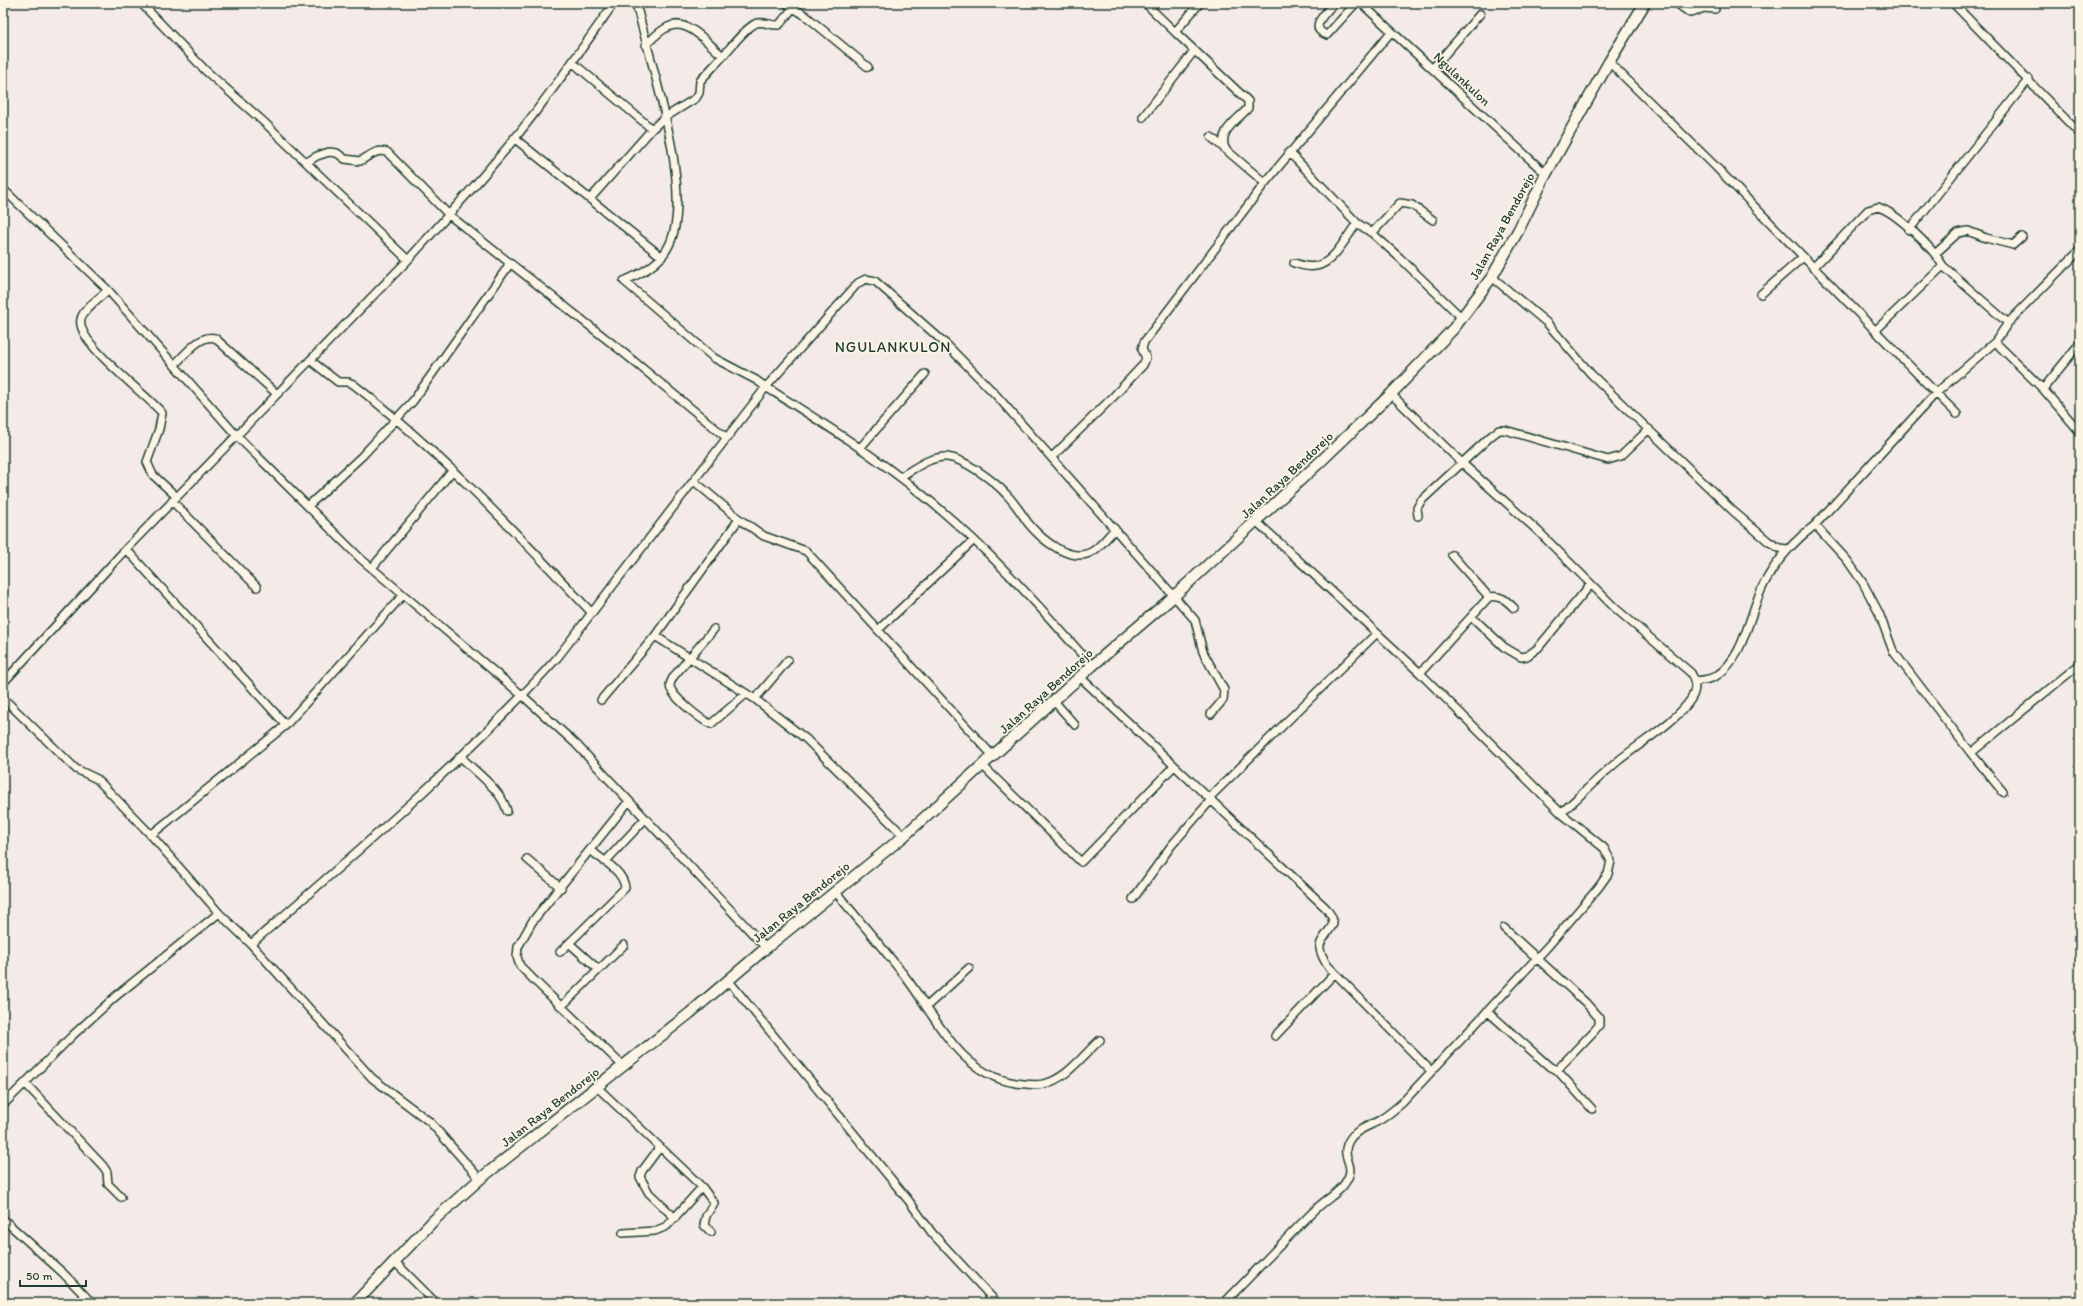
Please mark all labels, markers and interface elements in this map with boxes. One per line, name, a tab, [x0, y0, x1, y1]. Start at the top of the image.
street label: Ngulankulon	[1431, 49, 1494, 109]
street label: Jalan Raya Bendorejo	[1466, 169, 1538, 282]
district label: NGULANKULON	[835, 338, 951, 356]
street label: Jalan Raya Bendorejo	[1238, 428, 1336, 521]
street label: Jalan Raya Bendorejo	[996, 645, 1096, 737]
street label: Jalan Raya Bendorejo	[750, 858, 853, 946]
street label: Jalan Raya Bendorejo	[498, 1064, 602, 1150]
scale bar	[20, 1262, 86, 1288]
text: 50 m	[26, 1269, 52, 1283]

